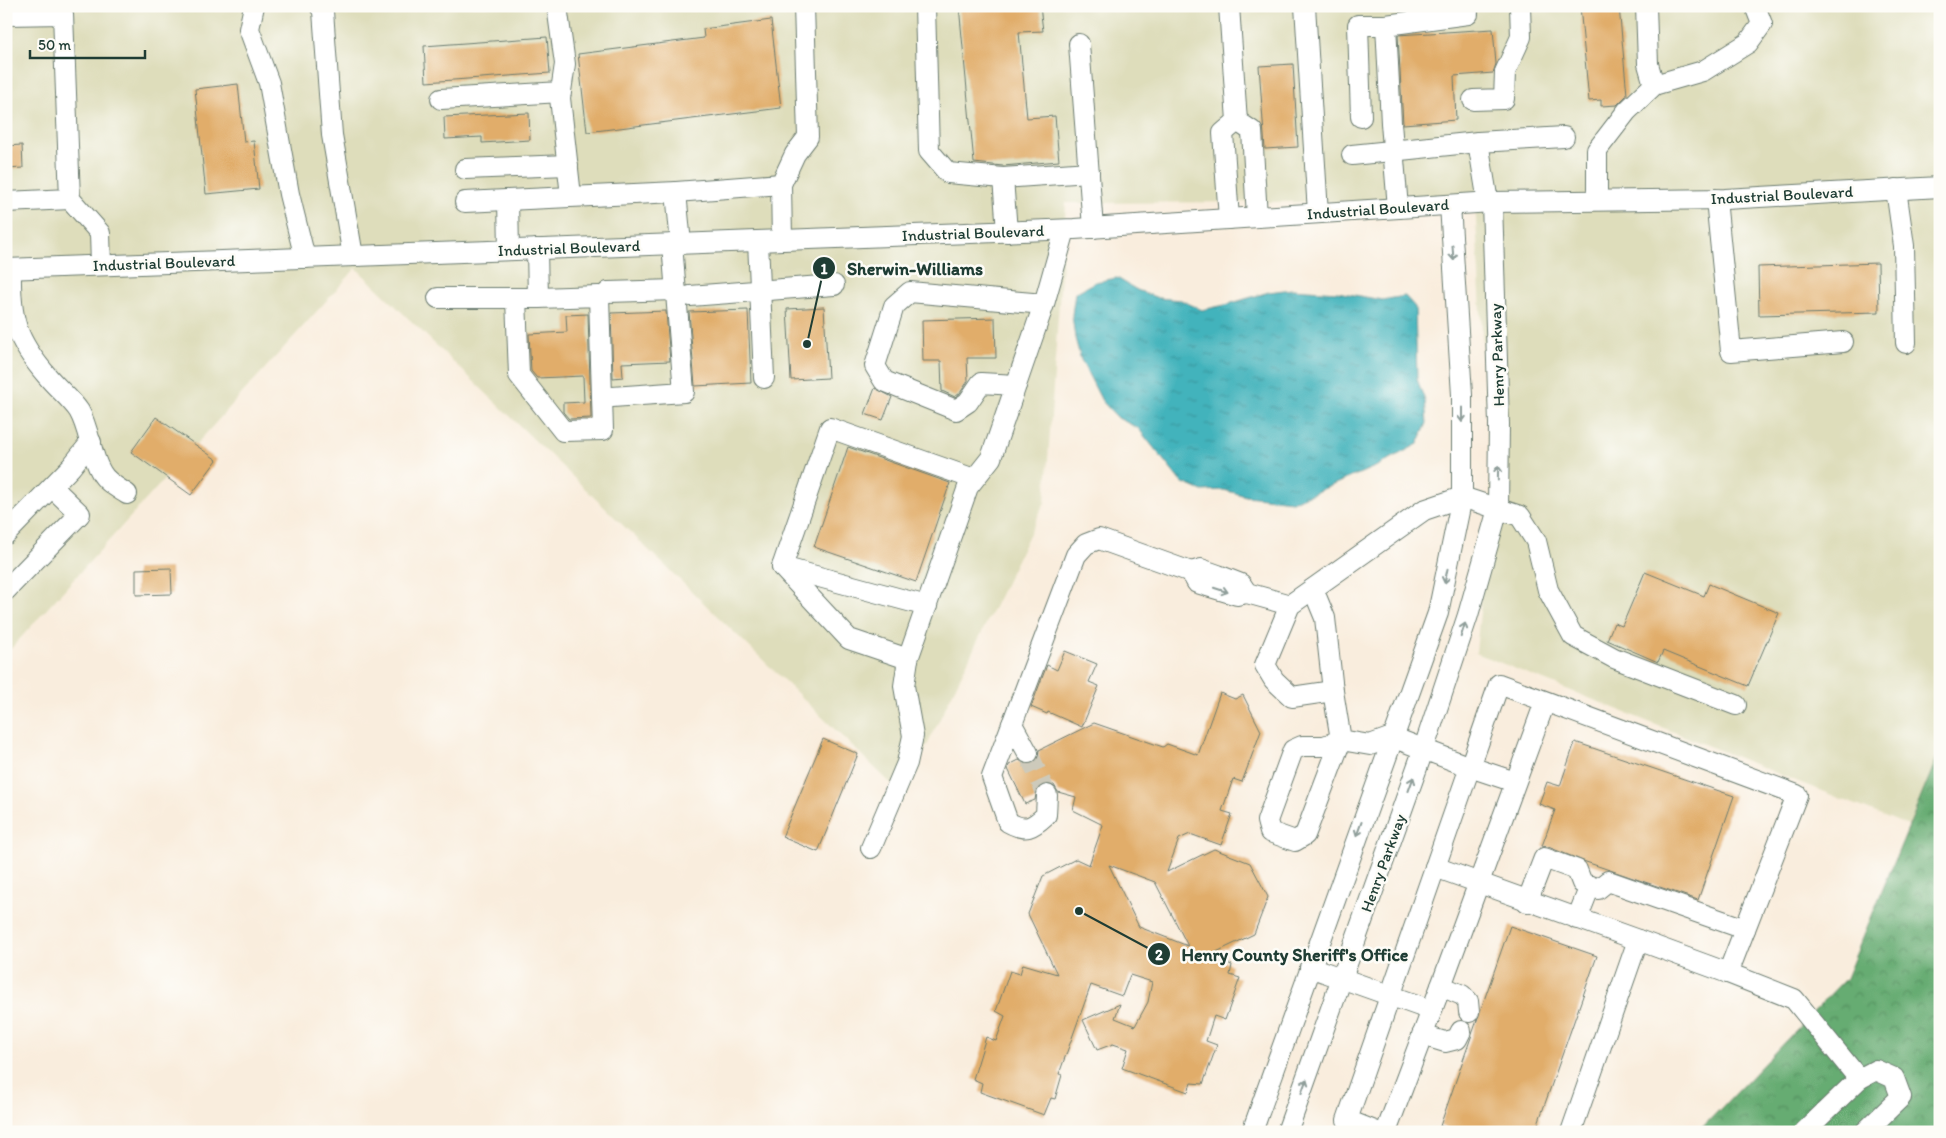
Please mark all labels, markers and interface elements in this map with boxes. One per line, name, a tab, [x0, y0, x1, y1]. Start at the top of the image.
scale bar	[30, 28, 145, 60]
text: 50 m	[38, 36, 71, 54]
street label: Industrial Boulevard	[1710, 182, 1854, 208]
street label: Industrial Boulevard	[1306, 195, 1450, 223]
street label: Industrial Boulevard	[901, 221, 1045, 245]
street label: Industrial Boulevard	[497, 236, 641, 260]
one-way arrow	[1448, 245, 1458, 261]
street label: Industrial Boulevard	[92, 251, 236, 275]
callout: Sherwin-Williams	[812, 252, 993, 285]
text: Sherwin-Williams	[847, 258, 983, 280]
text: 1	[821, 260, 828, 278]
street label: Henry Parkway	[1486, 303, 1508, 407]
one-way arrow	[1457, 407, 1467, 423]
one-way arrow	[1493, 465, 1503, 481]
one-way arrow	[1440, 568, 1450, 584]
one-way arrow	[1213, 585, 1229, 595]
one-way arrow	[1459, 623, 1468, 639]
one-way arrow	[1407, 777, 1416, 793]
street label: Henry Parkway	[1356, 811, 1410, 915]
one-way arrow	[1354, 821, 1363, 836]
callout: Henry County Sheriff's Office	[1147, 938, 1419, 971]
text: Henry County Sheriff's Office	[1182, 944, 1409, 966]
text: 2	[1155, 946, 1163, 964]
one-way arrow	[1300, 1079, 1309, 1094]

